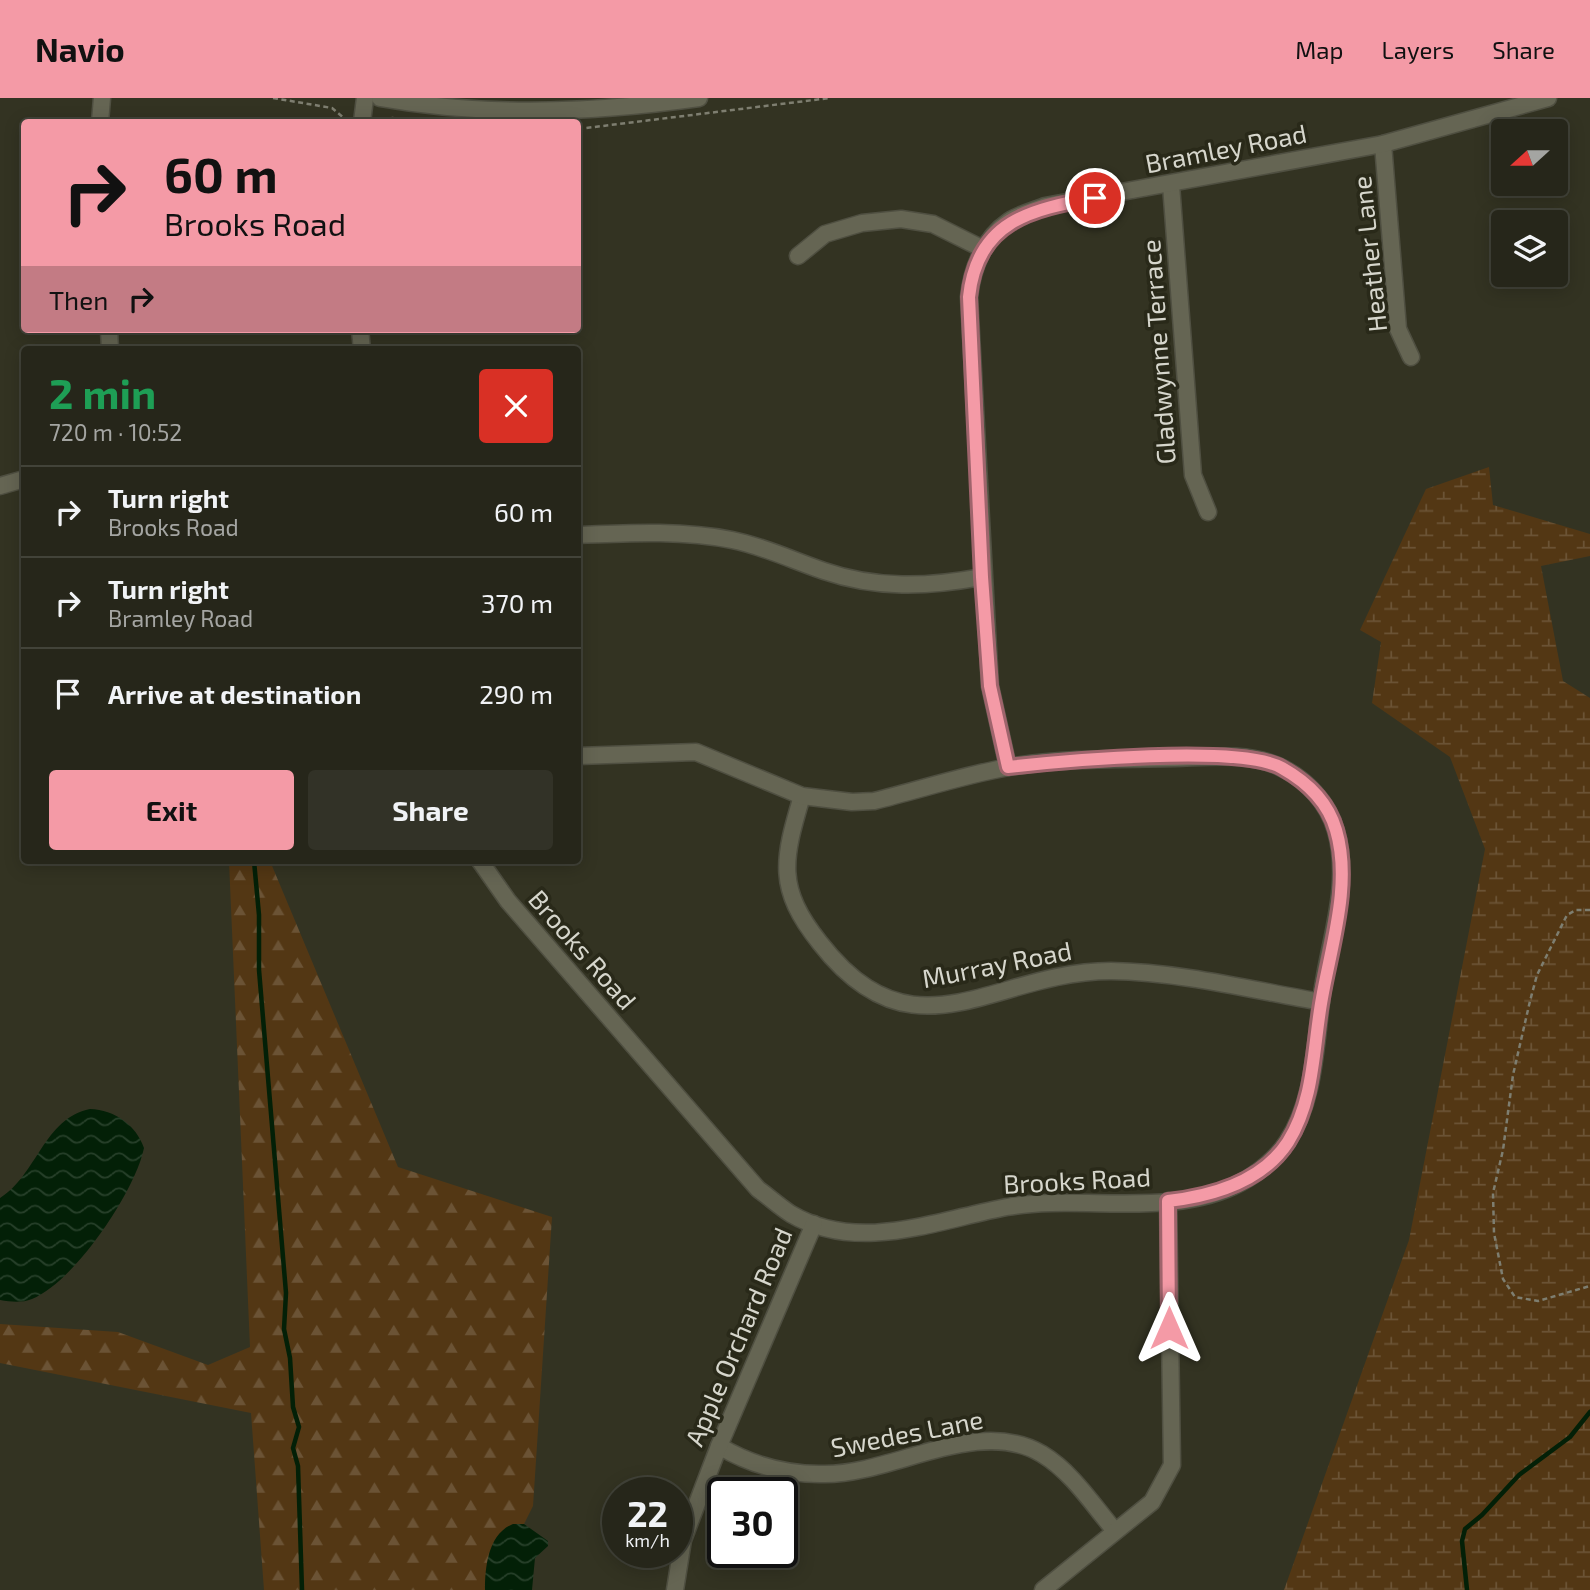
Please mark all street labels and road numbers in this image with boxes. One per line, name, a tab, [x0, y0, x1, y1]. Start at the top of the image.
street label: Bramley Road	[1142, 117, 1309, 178]
street label: Heather Lane	[1345, 174, 1392, 334]
street label: Gladwynne Terrace	[1134, 239, 1181, 466]
street label: Brooks Road	[523, 883, 643, 1015]
street label: Murray Road	[919, 934, 1074, 993]
street label: Brooks Road	[1002, 1160, 1152, 1199]
street label: Apple Orchard Road	[678, 1223, 798, 1450]
street label: Swedes Lane	[828, 1403, 985, 1462]

